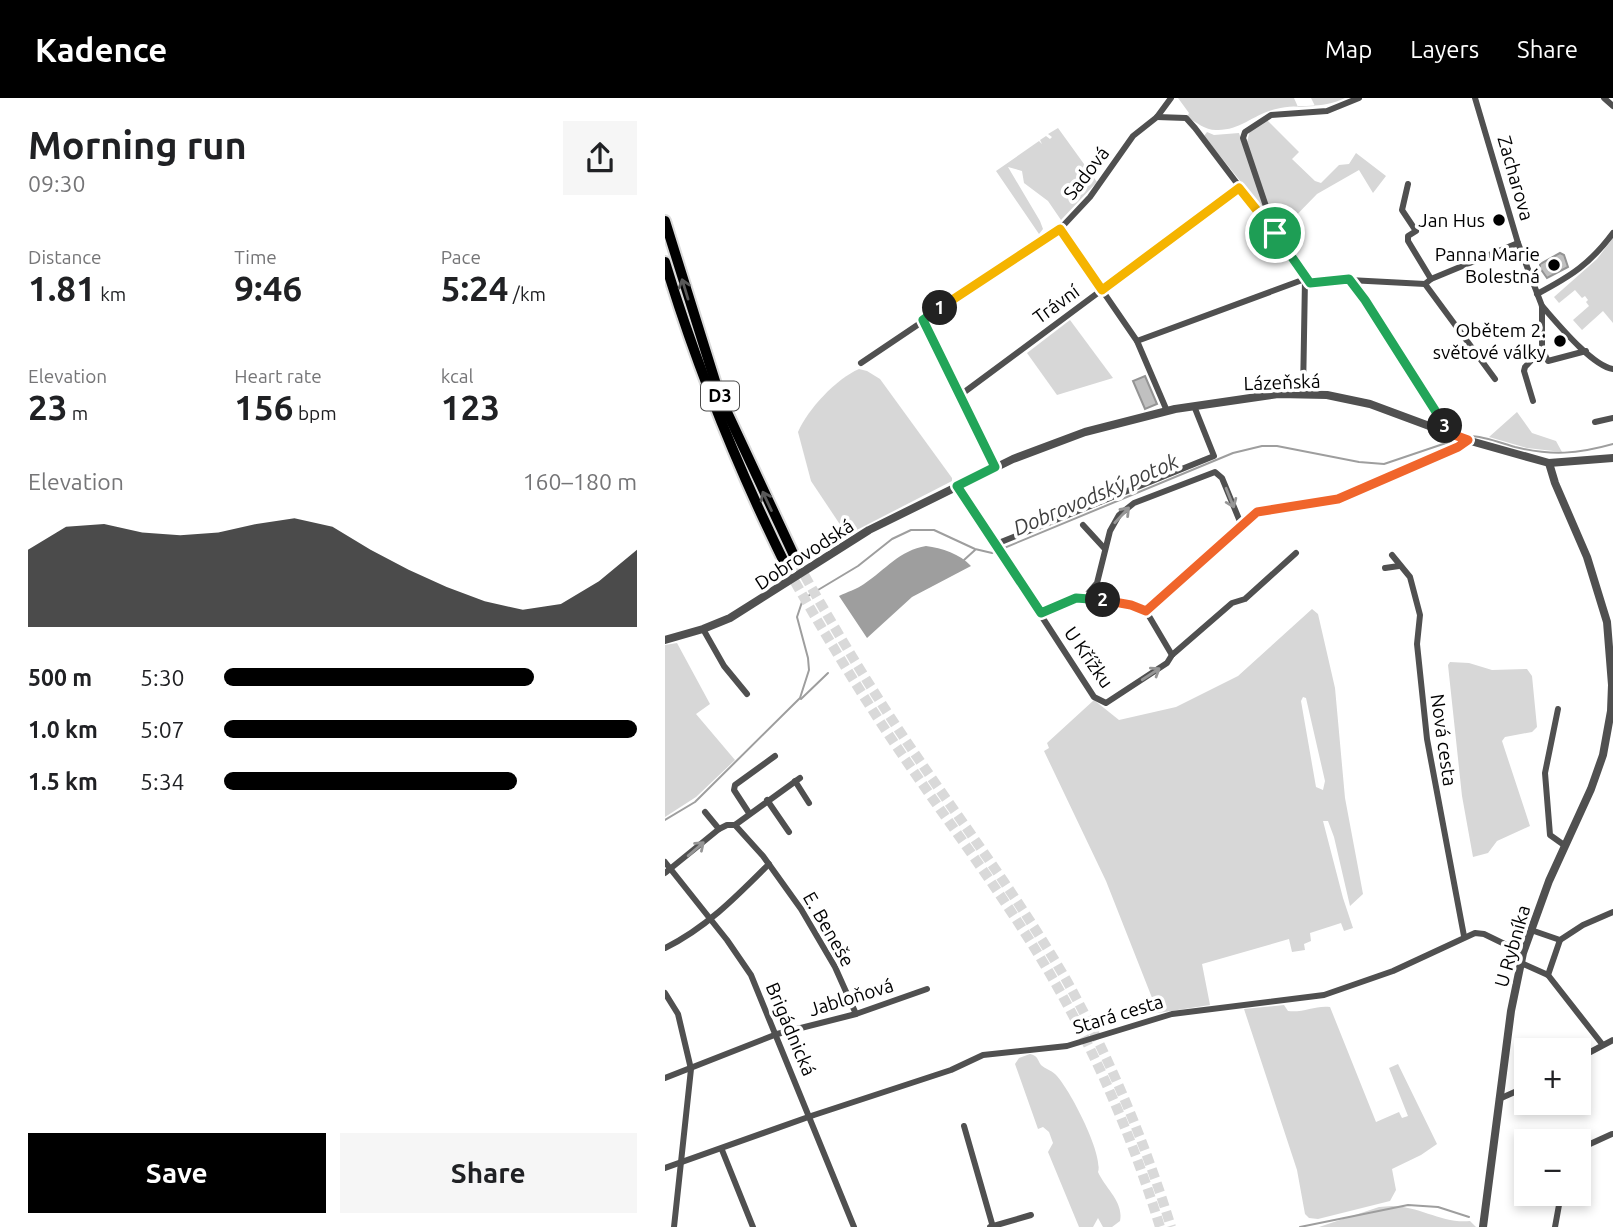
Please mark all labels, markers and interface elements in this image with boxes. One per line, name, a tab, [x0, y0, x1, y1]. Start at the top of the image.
text: Kadence	[35, 31, 167, 68]
text: Map	[1325, 36, 1372, 63]
text: Layers	[1410, 36, 1479, 63]
text: Share	[1517, 36, 1578, 63]
button: share	[563, 121, 637, 195]
text: Morning run	[28, 124, 247, 166]
street label: Zacharova	[1493, 133, 1539, 223]
street label: Sadová	[1059, 142, 1113, 204]
text: 09:30	[28, 171, 86, 196]
pin	[1245, 203, 1305, 263]
place label: Jan Hus	[1418, 209, 1485, 231]
marker: Jan Hus	[1491, 212, 1507, 228]
icon: arrive	[1256, 214, 1294, 252]
place label: Panna Marie Bolestná	[1435, 243, 1540, 287]
text: Distance	[28, 246, 102, 268]
text: Time	[234, 246, 277, 268]
text: Pace	[441, 246, 481, 268]
marker: Panna Marie Bolestná	[1546, 257, 1562, 273]
text: 1.81	[28, 268, 96, 308]
text: 9:46	[234, 268, 302, 308]
text: 5:24	[441, 268, 509, 308]
one-way arrow	[677, 279, 690, 301]
street label: Trávní	[1029, 280, 1084, 328]
text: km	[96, 283, 126, 305]
text: /km	[509, 283, 546, 305]
pin: 1	[923, 290, 957, 326]
text: 1	[934, 296, 945, 318]
place label: Obětem 2. světové války	[1433, 319, 1546, 363]
marker: Obětem 2. světové války	[1552, 333, 1568, 349]
text: Elevation	[28, 365, 107, 387]
text: Heart rate	[234, 365, 322, 387]
text: kcal	[441, 365, 473, 387]
street label: Lázeňská	[1243, 370, 1321, 394]
road number: D3	[701, 382, 739, 410]
text: 23	[28, 387, 67, 427]
text: 156	[234, 387, 294, 427]
text: 123	[441, 387, 500, 427]
text: m	[67, 402, 88, 424]
text: bpm	[294, 402, 337, 424]
pin: 3	[1427, 408, 1463, 444]
text: 3	[1439, 414, 1450, 436]
water label: Dobrovodský potok	[1009, 448, 1182, 540]
text: Elevation	[28, 469, 124, 494]
text: 160–180 m	[523, 469, 637, 494]
one-way arrow	[1225, 486, 1238, 508]
one-way arrow	[759, 491, 773, 512]
one-way arrow	[1114, 506, 1131, 523]
street label: Dobrovodská	[751, 514, 857, 594]
pin: 2	[1085, 582, 1121, 618]
text: 2	[1097, 588, 1108, 610]
street label: U Křížku	[1060, 622, 1118, 692]
text: 500 m	[28, 665, 92, 690]
text: 5:30	[140, 665, 185, 690]
one-way arrow	[1140, 667, 1160, 681]
street label: Nová cesta	[1427, 693, 1461, 787]
text: 1.0 km	[28, 717, 98, 742]
text: 5:07	[140, 717, 185, 742]
text: 1.5 km	[28, 769, 98, 794]
text: 5:34	[140, 769, 185, 794]
one-way arrow	[686, 841, 704, 857]
street label: E. Beneše	[799, 888, 859, 970]
street label: U Rybníka	[1490, 902, 1534, 990]
street label: Jabloňová	[806, 974, 896, 1020]
street label: Brigádnická	[761, 979, 821, 1079]
street label: Stará cesta	[1070, 990, 1166, 1038]
map controls	[1514, 1038, 1591, 1206]
button: +	[1514, 1038, 1591, 1115]
button: −	[1514, 1129, 1591, 1206]
button: Save	[28, 1133, 326, 1213]
button: Share	[340, 1133, 637, 1213]

